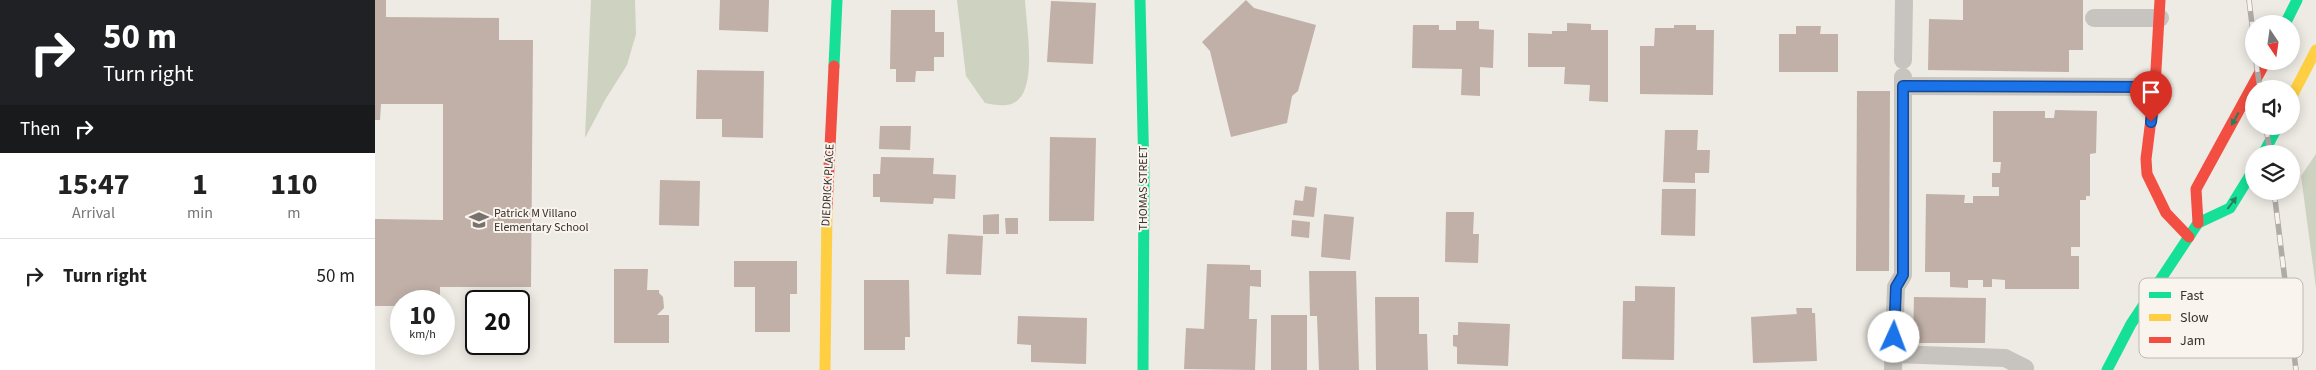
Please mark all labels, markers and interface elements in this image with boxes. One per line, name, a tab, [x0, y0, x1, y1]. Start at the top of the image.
text: 50 m	[103, 12, 177, 62]
north arrow	[2245, 15, 2300, 70]
map controls	[2245, 15, 2300, 200]
icon: right	[20, 20, 85, 85]
text: Turn right	[103, 58, 193, 90]
pin	[2130, 71, 2172, 122]
icon: arrive	[2137, 78, 2165, 106]
button: sound	[2245, 80, 2300, 135]
one-way arrow	[2230, 113, 2239, 126]
icon: right	[70, 115, 98, 143]
text: Then	[20, 116, 60, 143]
street label: DIEDRICK PLACE	[817, 143, 839, 227]
street label: THOMAS STREET	[1135, 145, 1152, 230]
button: layers	[2245, 145, 2300, 200]
text: 15:47	[57, 163, 130, 206]
text: 1	[192, 163, 208, 206]
text: 110	[270, 163, 318, 206]
one-way arrow	[2227, 196, 2237, 209]
text: Arrival	[72, 202, 115, 224]
text: min	[187, 202, 213, 224]
text: m	[287, 202, 301, 224]
place label: Patrick M Villano Elementary School	[494, 205, 589, 236]
school or university icon: Patrick M Villano Elementary School	[468, 209, 490, 231]
icon: right	[20, 262, 48, 290]
text: Turn right	[63, 263, 147, 290]
text: 50 m	[317, 263, 355, 290]
legend	[2139, 278, 2303, 358]
text: Fast	[2180, 286, 2204, 306]
speed limit sign: 20	[465, 290, 530, 355]
text: 10	[409, 298, 436, 334]
text: Slow	[2180, 308, 2209, 328]
position arrow	[1867, 310, 1919, 362]
text: km/h	[409, 326, 436, 343]
text: Jam	[2180, 331, 2205, 351]

